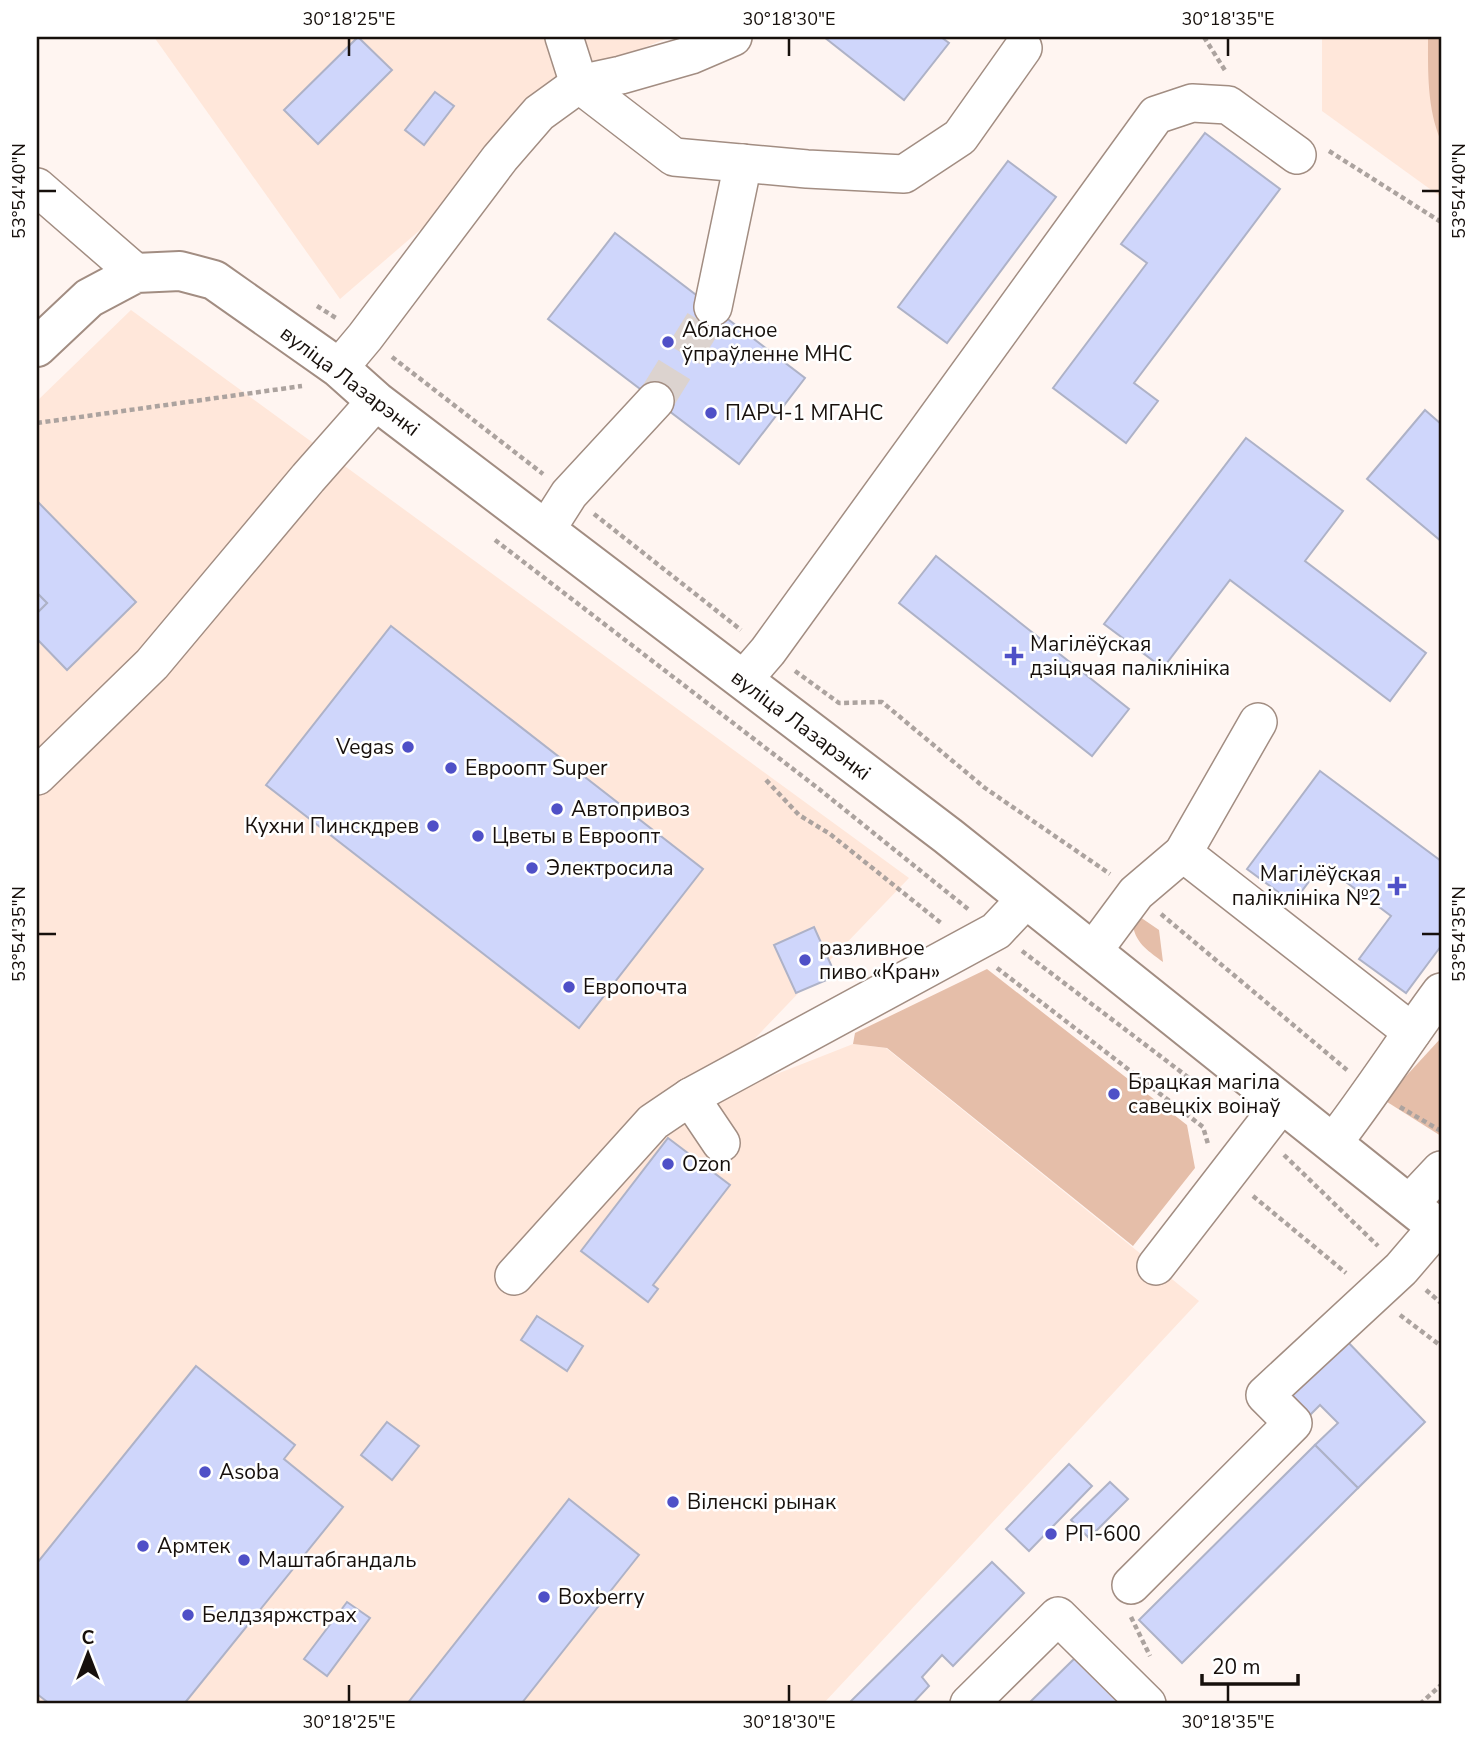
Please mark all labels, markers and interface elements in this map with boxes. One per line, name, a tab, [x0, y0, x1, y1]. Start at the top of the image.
text: 30°18'25"E	[303, 7, 396, 31]
text: 30°18'30"E	[743, 7, 836, 31]
text: 30°18'35"E	[1182, 7, 1275, 31]
text: 53°54'40"N	[7, 143, 31, 239]
text: 53°54'40"N	[1447, 143, 1471, 239]
place label: Абласное ўпраўленне МНС	[682, 316, 852, 368]
street label: вуліца Лазарэнкі	[274, 319, 426, 443]
marker: Абласное ўпраўленне МНС	[660, 334, 676, 350]
place label: ПАРЧ-1 МГАНС	[725, 399, 883, 427]
marker: ПАРЧ-1 МГАНС	[703, 405, 719, 421]
place label: Магілёўская дзіцячая паліклініка	[1030, 630, 1230, 682]
marker: Магілёўская дзіцячая паліклініка	[1004, 646, 1024, 666]
street label: вуліца Лазарэнкі	[725, 663, 877, 787]
place label: Vegas	[335, 733, 394, 761]
marker: Vegas	[400, 739, 416, 755]
place label: Евроопт Super	[465, 754, 608, 782]
marker: Евроопт Super	[443, 760, 459, 776]
place label: Автопривоз	[571, 795, 690, 823]
marker: Автопривоз	[549, 801, 565, 817]
place label: Кухни Пинскдрев	[245, 812, 419, 840]
marker: Кухни Пинскдрев	[425, 818, 441, 834]
place label: Цветы в Евроопт	[492, 822, 661, 850]
marker: Цветы в Евроопт	[470, 828, 486, 844]
place label: Электросила	[546, 854, 674, 882]
marker: Электросила	[524, 860, 540, 876]
place label: Магілёўская паліклініка №2	[1232, 860, 1381, 912]
marker: Магілёўская паліклініка №2	[1387, 876, 1407, 896]
text: 53°54'35"N	[7, 886, 31, 982]
text: 53°54'35"N	[1447, 886, 1471, 982]
place label: разливное пиво «Кран»	[819, 934, 940, 986]
marker: разливное пиво «Кран»	[797, 952, 813, 968]
place label: Европочта	[583, 973, 687, 1001]
marker: Европочта	[561, 979, 577, 995]
place label: Брацкая магіла савецкіх воінаў	[1128, 1068, 1281, 1120]
marker: Брацкая магіла савецкіх воінаў	[1106, 1086, 1122, 1102]
place label: Ozon	[682, 1150, 731, 1178]
marker: Ozon	[660, 1156, 676, 1172]
place label: Asoba	[219, 1458, 279, 1486]
marker: Asoba	[197, 1464, 213, 1480]
place label: Віленскі рынак	[687, 1488, 837, 1516]
marker: Віленскі рынак	[665, 1494, 681, 1510]
place label: РП-600	[1065, 1520, 1141, 1548]
marker: РП-600	[1043, 1526, 1059, 1542]
place label: Армтек	[157, 1532, 231, 1560]
marker: Армтек	[135, 1538, 151, 1554]
place label: Маштабгандаль	[258, 1546, 416, 1574]
marker: Маштабгандаль	[236, 1552, 252, 1568]
place label: Boxberry	[558, 1583, 645, 1611]
marker: Boxberry	[536, 1589, 552, 1605]
place label: Белдзяржстрах	[202, 1601, 357, 1629]
marker: Белдзяржстрах	[180, 1607, 196, 1623]
north arrow	[52, 1618, 122, 1688]
text: С	[82, 1625, 95, 1651]
scale bar	[1202, 1643, 1298, 1687]
text: 20 m	[1212, 1653, 1261, 1681]
text: 30°18'25"E	[303, 1710, 396, 1734]
text: 30°18'30"E	[743, 1710, 836, 1734]
text: 30°18'35"E	[1182, 1710, 1275, 1734]

